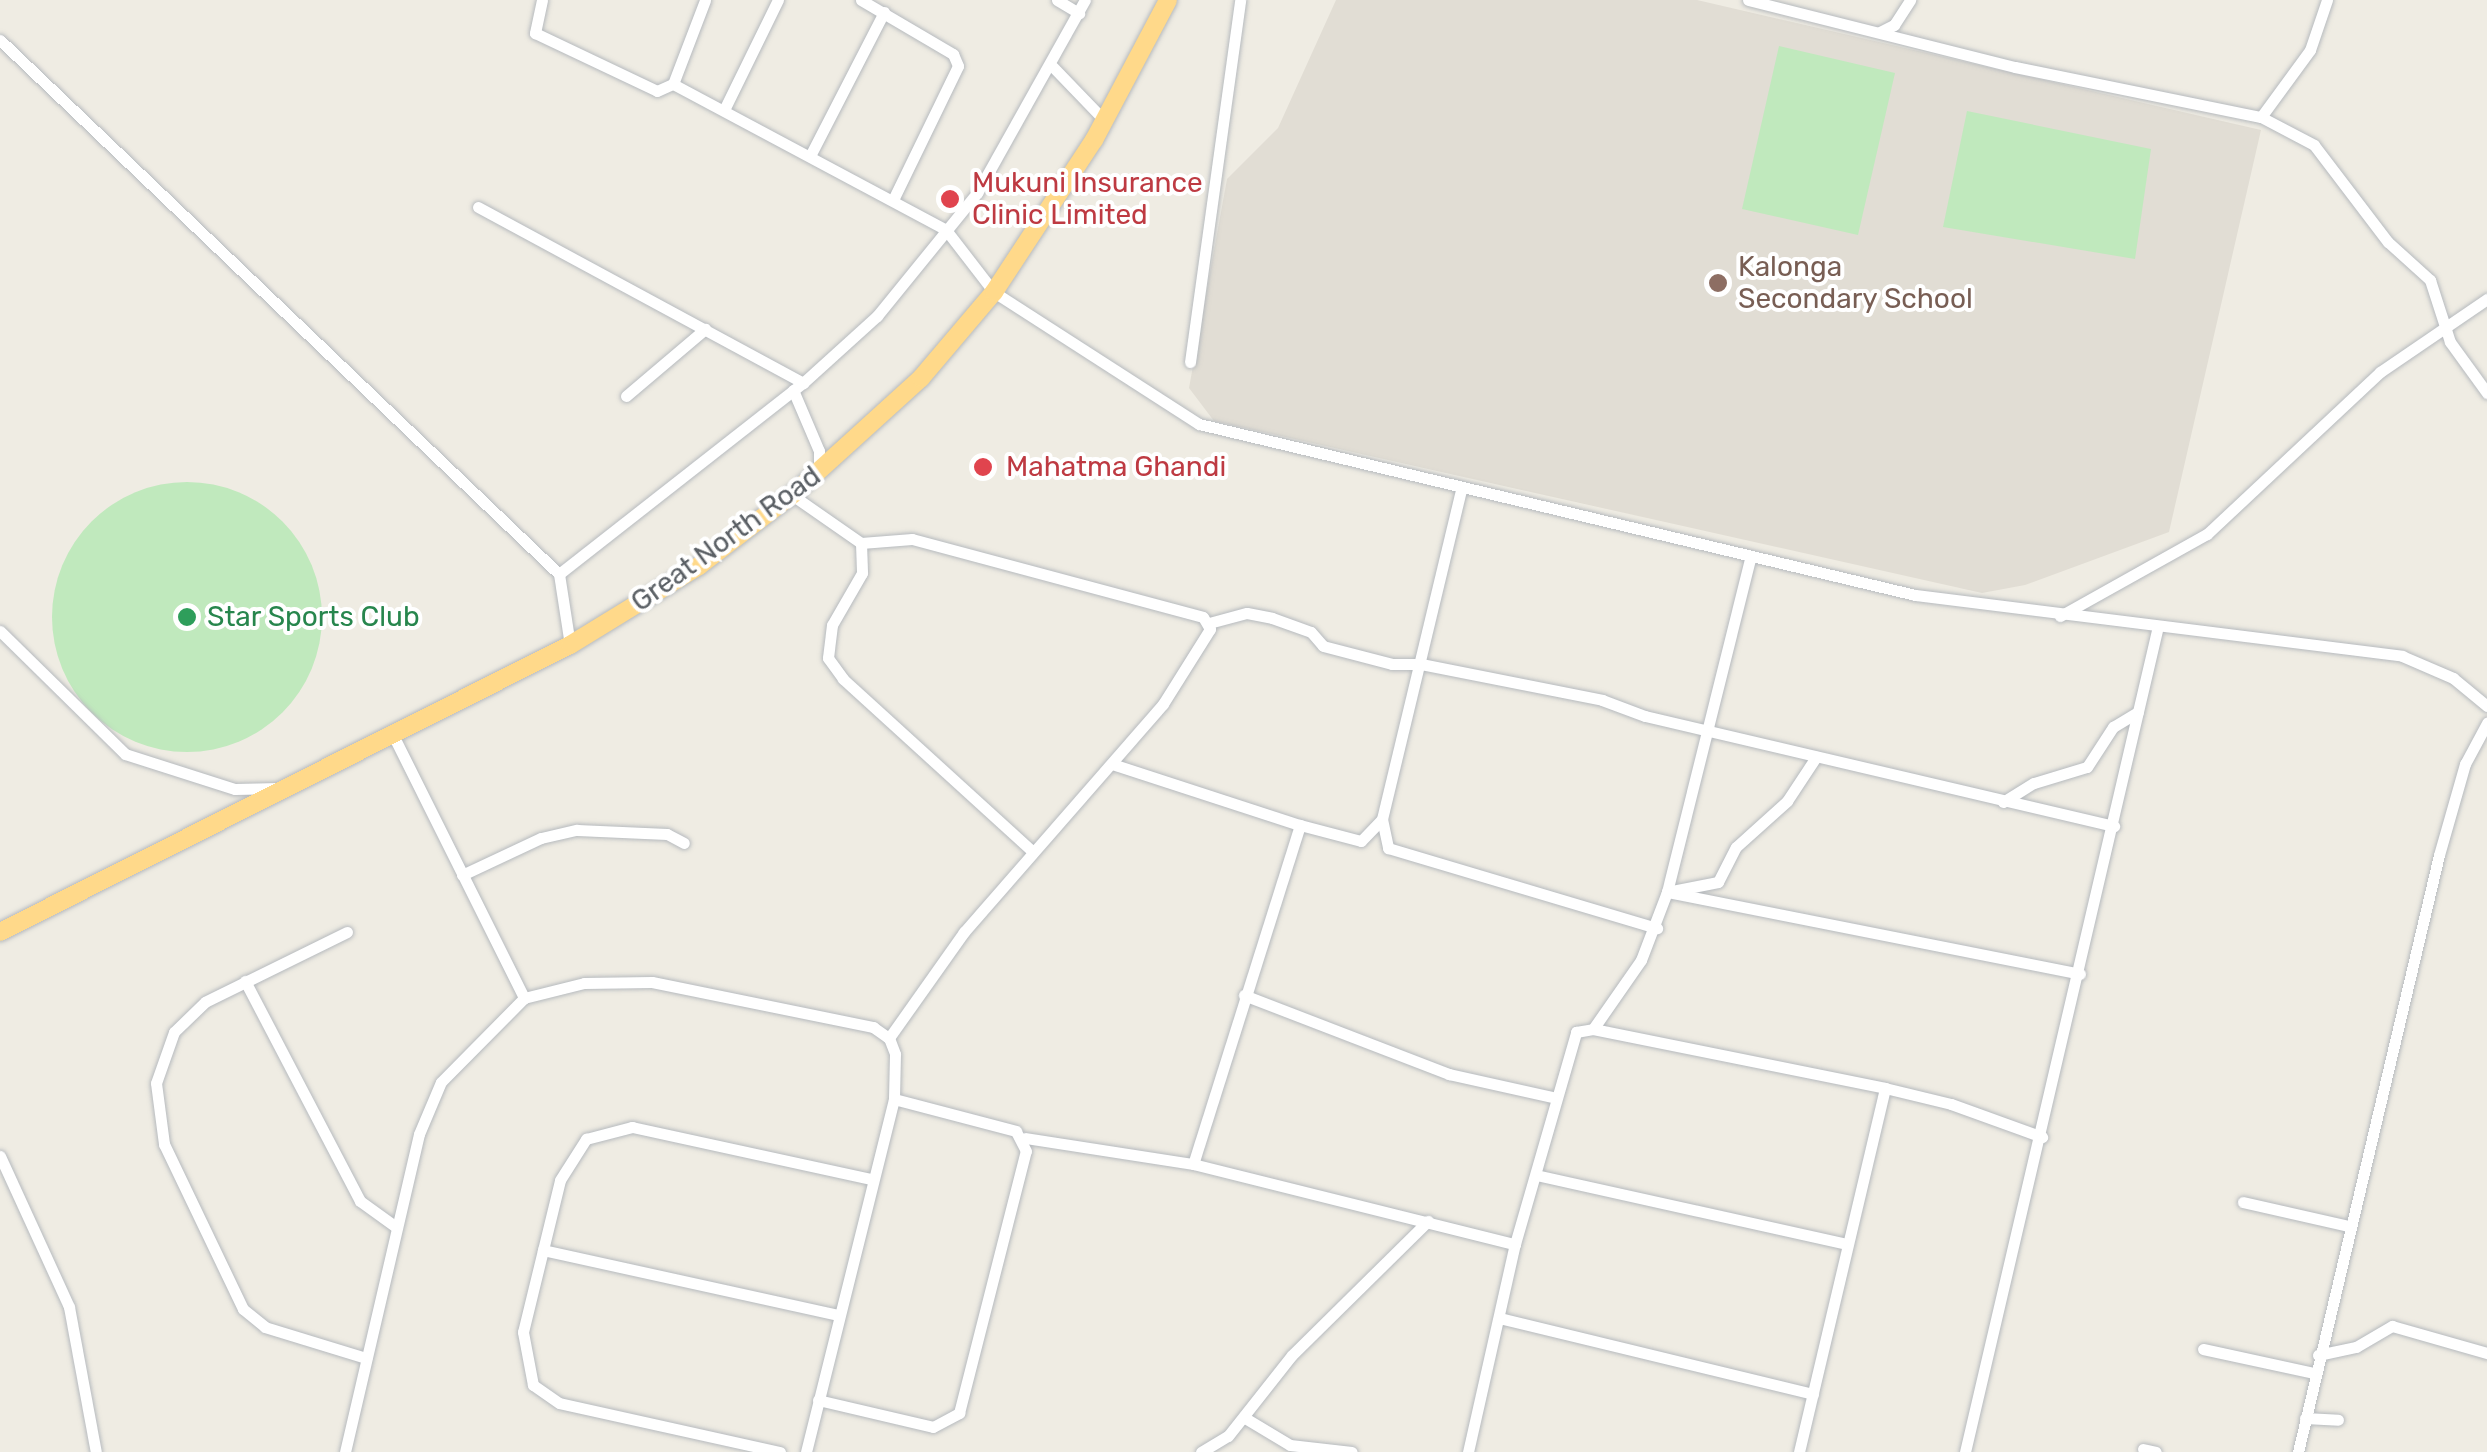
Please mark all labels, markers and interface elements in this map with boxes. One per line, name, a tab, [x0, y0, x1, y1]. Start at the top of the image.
place label: Mukuni Insurance Clinic Limited	[972, 166, 1203, 232]
marker: Mukuni Insurance Clinic Limited	[937, 186, 963, 212]
place label: Kalonga Secondary School	[1738, 250, 1974, 316]
marker: Kalonga Secondary School	[1707, 272, 1729, 294]
place label: Mahatma Ghandi	[1006, 450, 1226, 484]
marker: Mahatma Ghandi	[970, 454, 996, 480]
street label: Great North Road	[625, 459, 827, 619]
place label: Star Sports Club	[207, 600, 420, 634]
marker: Star Sports Club	[176, 606, 198, 628]

